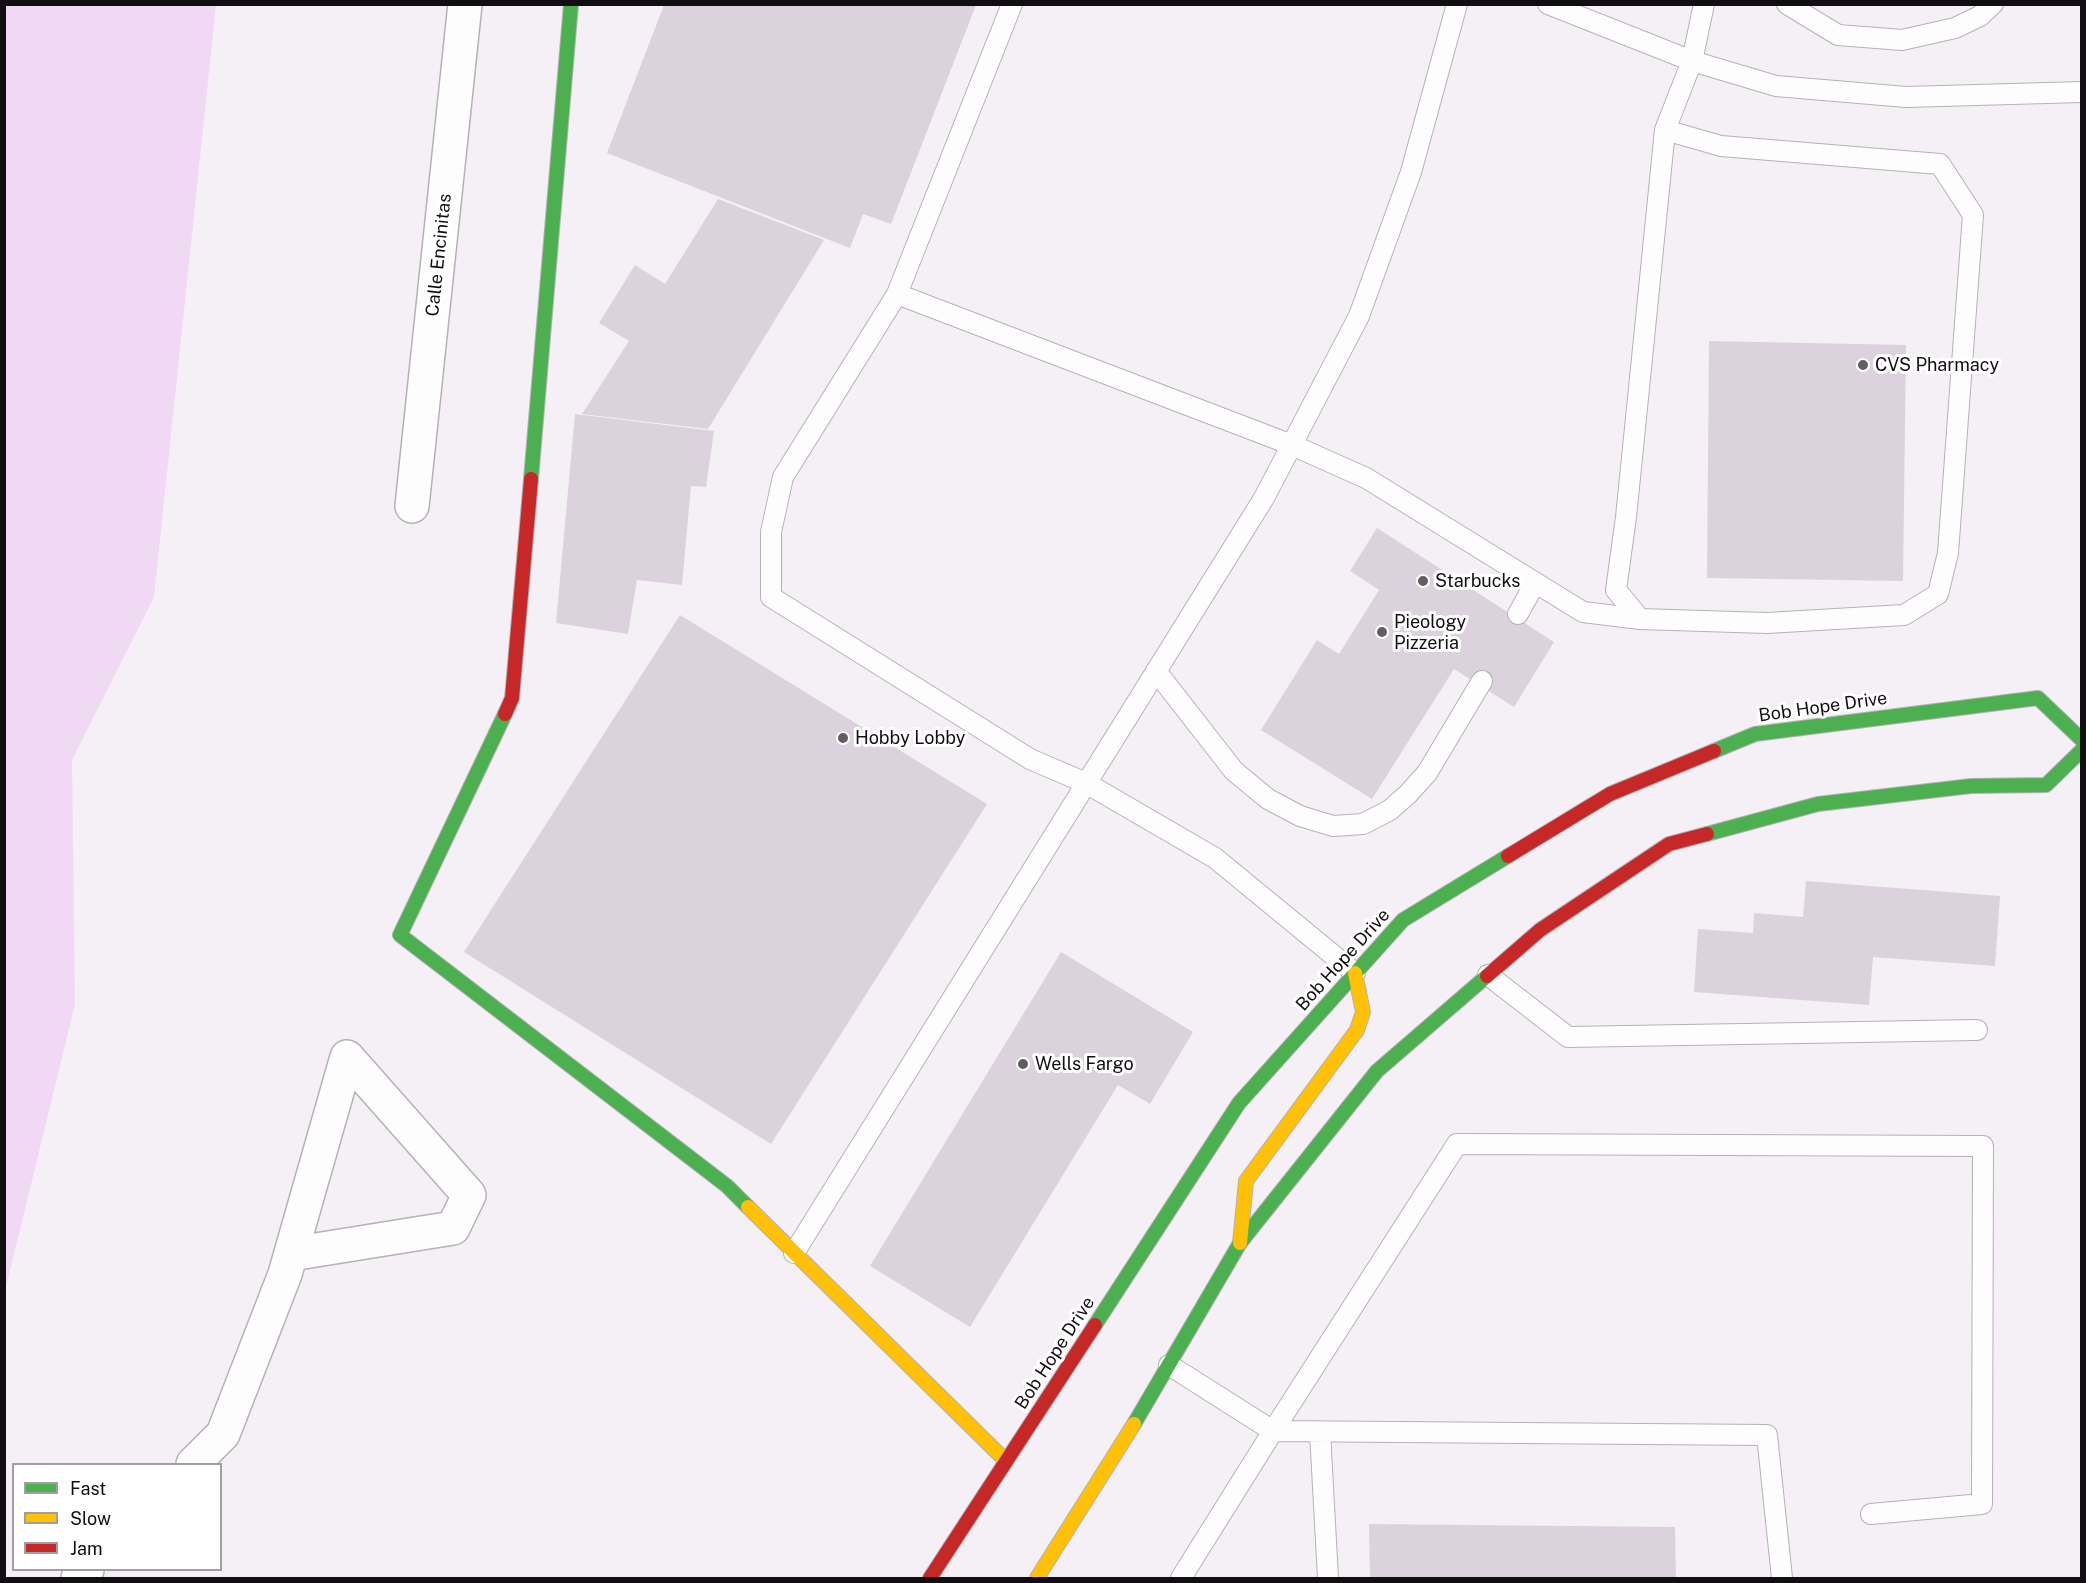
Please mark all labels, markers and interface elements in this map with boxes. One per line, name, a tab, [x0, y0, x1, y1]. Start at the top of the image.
street label: Calle Encinitas	[422, 193, 456, 317]
place label: CVS Pharmacy	[1875, 354, 1999, 376]
marker: CVS Pharmacy	[1856, 358, 1870, 372]
place label: Starbucks	[1435, 570, 1520, 592]
marker: Starbucks	[1416, 574, 1430, 588]
place label: Pieology Pizzeria	[1394, 611, 1466, 654]
marker: Pieology Pizzeria	[1375, 625, 1389, 639]
street label: Bob Hope Drive	[1757, 687, 1889, 727]
place label: Hobby Lobby	[855, 727, 965, 749]
marker: Hobby Lobby	[836, 731, 850, 745]
street label: Bob Hope Drive	[1292, 905, 1394, 1015]
place label: Wells Fargo	[1035, 1053, 1134, 1075]
marker: Wells Fargo	[1016, 1057, 1030, 1071]
street label: Bob Hope Drive	[1011, 1293, 1099, 1413]
legend	[12, 1463, 222, 1571]
text: Fast	[70, 1478, 106, 1499]
text: Slow	[70, 1508, 111, 1529]
text: Jam	[70, 1538, 103, 1559]

